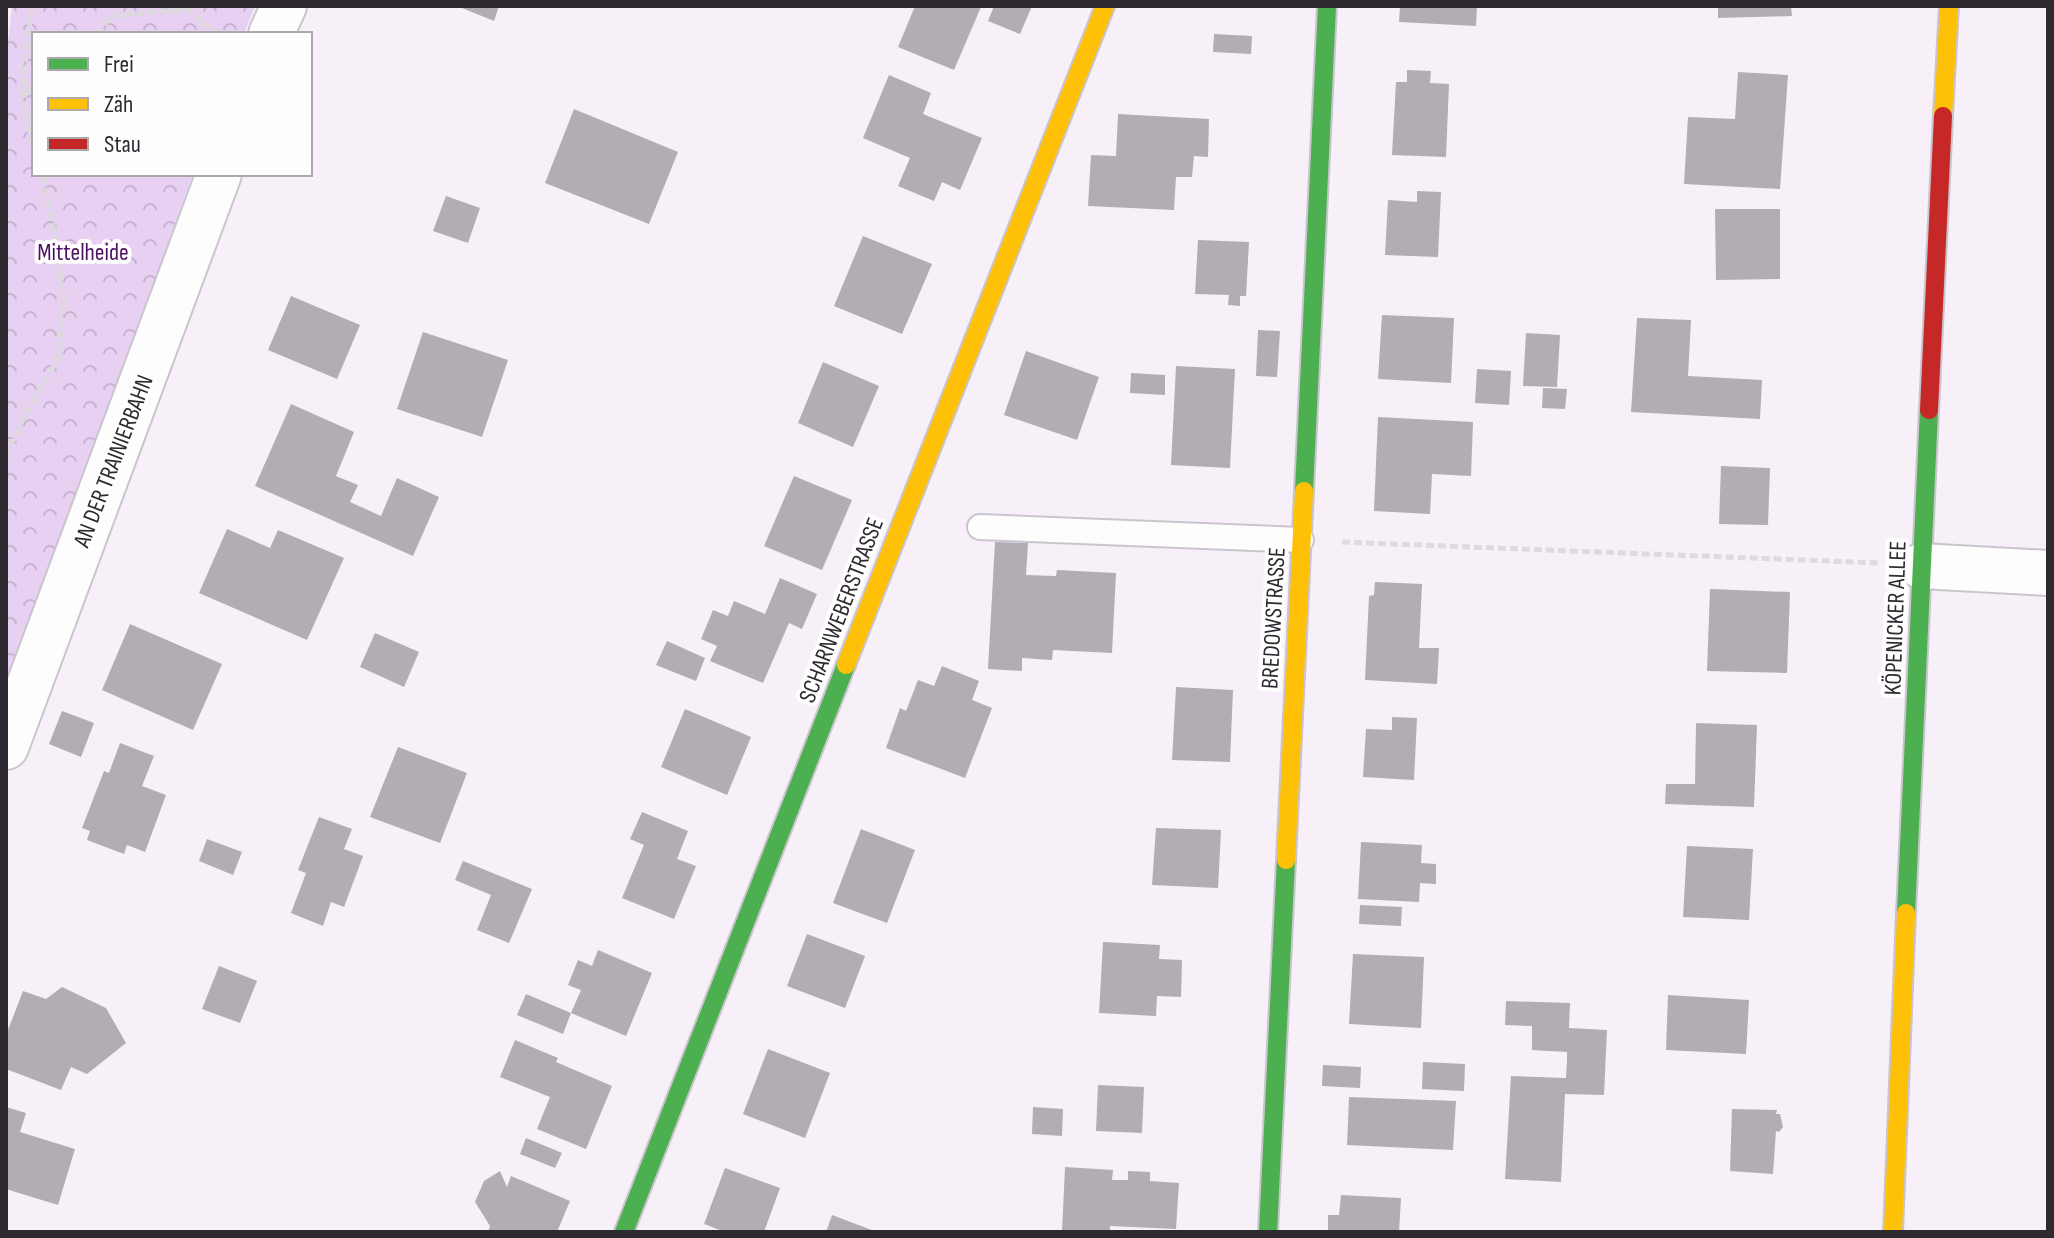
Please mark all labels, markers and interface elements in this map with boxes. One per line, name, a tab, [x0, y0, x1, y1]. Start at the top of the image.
legend	[32, 32, 312, 176]
text: Frei	[104, 50, 134, 79]
text: Zäh	[104, 90, 133, 119]
text: Stau	[104, 130, 141, 159]
park label: Mittelheide	[37, 238, 129, 267]
street label: AN DER TRAINIERBAHN	[67, 371, 160, 552]
street label: SCHARNWEBERSTRASSE	[793, 514, 890, 707]
street label: KÖPENICKER ALLEE	[1878, 540, 1913, 696]
street label: BREDOWSTRASSE	[1255, 546, 1292, 690]

